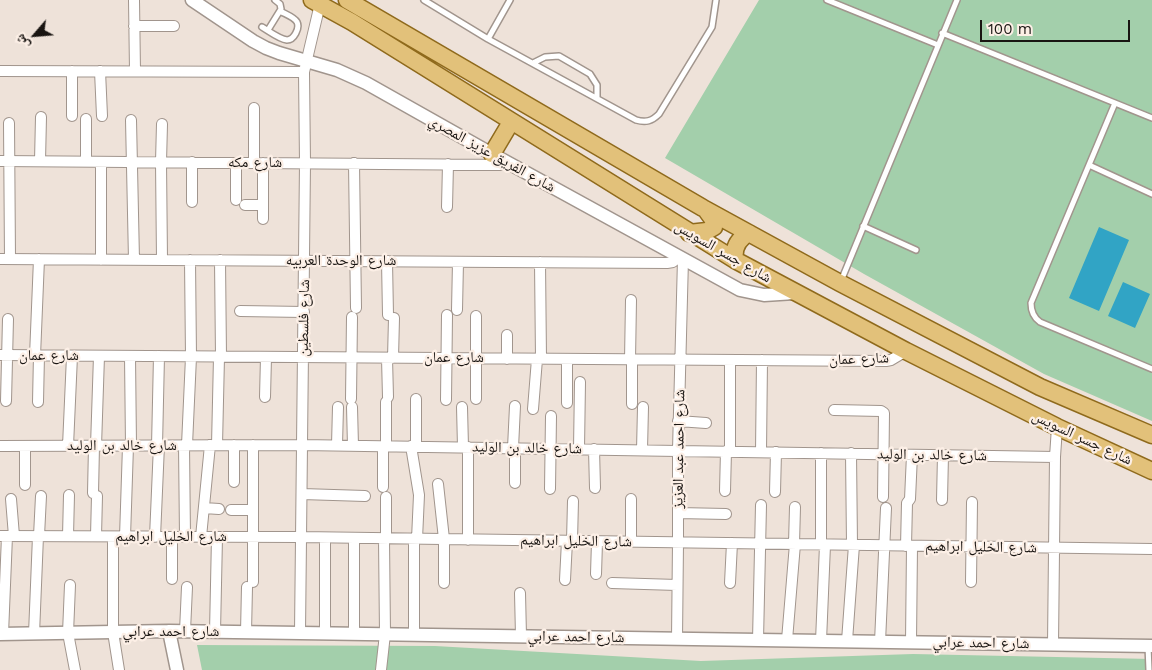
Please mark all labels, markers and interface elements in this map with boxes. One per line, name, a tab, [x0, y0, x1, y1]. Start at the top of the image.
north arrow	[10, 10, 60, 60]
scale bar	[982, 10, 1132, 42]
text: 100 m	[988, 20, 1032, 38]
text: ش	[11, 32, 32, 52]
street label: شارع الفريق عزيز المصري	[426, 112, 558, 196]
street label: شارع مكه	[228, 154, 282, 172]
street label: شارع جسر السويس	[672, 217, 774, 287]
street label: شارع الوحدة العربيه	[286, 252, 396, 270]
street label: شارع فلسطين	[294, 279, 314, 357]
street label: شارع عمان	[19, 347, 79, 365]
street label: شارع عمان	[424, 349, 484, 367]
street label: شارع عمان	[829, 349, 889, 369]
street label: شارع احمد عبد العزيز	[669, 389, 689, 509]
street label: شارع جسر السويس	[1029, 407, 1135, 469]
street label: شارع خالد بن الوليد	[67, 437, 177, 455]
street label: شارع خالد بن الوليد	[472, 438, 582, 458]
street label: شارع خالد بن الوليد	[877, 445, 987, 465]
street label: شارع الخليل ابراهيم	[115, 528, 227, 546]
street label: شارع الخليل ابراهيم	[520, 531, 632, 551]
street label: شارع الخليل ابراهيم	[925, 537, 1037, 557]
street label: شارع احمد عرابي	[123, 623, 219, 641]
street label: شارع احمد عرابي	[527, 627, 625, 647]
street label: شارع احمد عرابي	[932, 633, 1030, 653]

